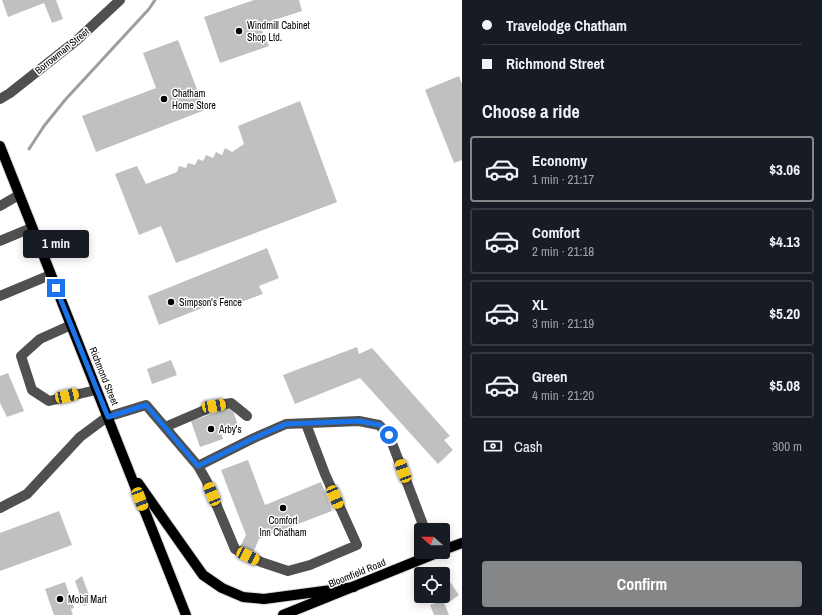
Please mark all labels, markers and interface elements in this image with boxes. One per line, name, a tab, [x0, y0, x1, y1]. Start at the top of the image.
text: Travelodge Chatham	[506, 15, 627, 36]
place label: Windmill Cabinet Shop Ltd.	[247, 19, 311, 44]
street label: Borrowman Street	[32, 25, 92, 77]
marker: Windmill Cabinet Shop Ltd.	[234, 26, 244, 36]
text: Richmond Street	[506, 53, 604, 74]
place label: Chatham Home Store	[172, 87, 216, 112]
marker: Chatham Home Store	[159, 94, 169, 104]
text: Choose a ride	[482, 99, 580, 124]
text: Economy	[532, 150, 587, 171]
icon: car	[484, 151, 520, 187]
text: $3.06	[769, 159, 800, 180]
text: 1 min · 21:17	[532, 171, 594, 188]
text: Comfort	[532, 222, 580, 243]
icon: car	[484, 223, 520, 259]
callout: 1 min	[23, 230, 89, 258]
text: $4.13	[769, 231, 800, 252]
text: 1 min	[42, 235, 70, 252]
text: 2 min · 21:18	[532, 243, 594, 260]
route end	[47, 279, 65, 297]
text: XL	[532, 294, 548, 315]
icon: car	[484, 295, 520, 331]
place label: Simpson's Fence	[179, 296, 242, 309]
marker: Simpson's Fence	[166, 297, 176, 307]
text: $5.20	[769, 303, 800, 324]
text: 3 min · 21:19	[532, 315, 594, 332]
street label: Richmond Street	[86, 345, 122, 408]
text: Green	[532, 366, 568, 387]
icon: car	[484, 367, 520, 403]
text: $5.08	[769, 375, 800, 396]
car	[54, 387, 80, 405]
text: 4 min · 21:20	[532, 387, 594, 404]
car	[201, 398, 227, 414]
place label: Arby's	[218, 423, 242, 436]
marker: Arby's	[206, 424, 216, 434]
route start	[380, 426, 398, 444]
icon: cash	[482, 435, 504, 457]
text: Cash	[514, 436, 543, 457]
text: 300 m	[772, 438, 802, 455]
car	[393, 458, 413, 484]
car	[202, 481, 222, 507]
car	[325, 484, 345, 510]
car	[130, 486, 150, 512]
marker: Comfort Inn Chatham	[278, 503, 288, 513]
place label: Comfort Inn Chatham	[260, 514, 307, 539]
north arrow	[414, 523, 450, 559]
map controls	[414, 523, 450, 603]
car	[235, 545, 261, 567]
street label: Bloomfield Road	[326, 556, 388, 590]
button: Confirm	[482, 561, 802, 607]
button: locate	[414, 567, 450, 603]
place label: Mobil Mart	[68, 593, 107, 606]
marker: Mobil Mart	[55, 594, 65, 604]

